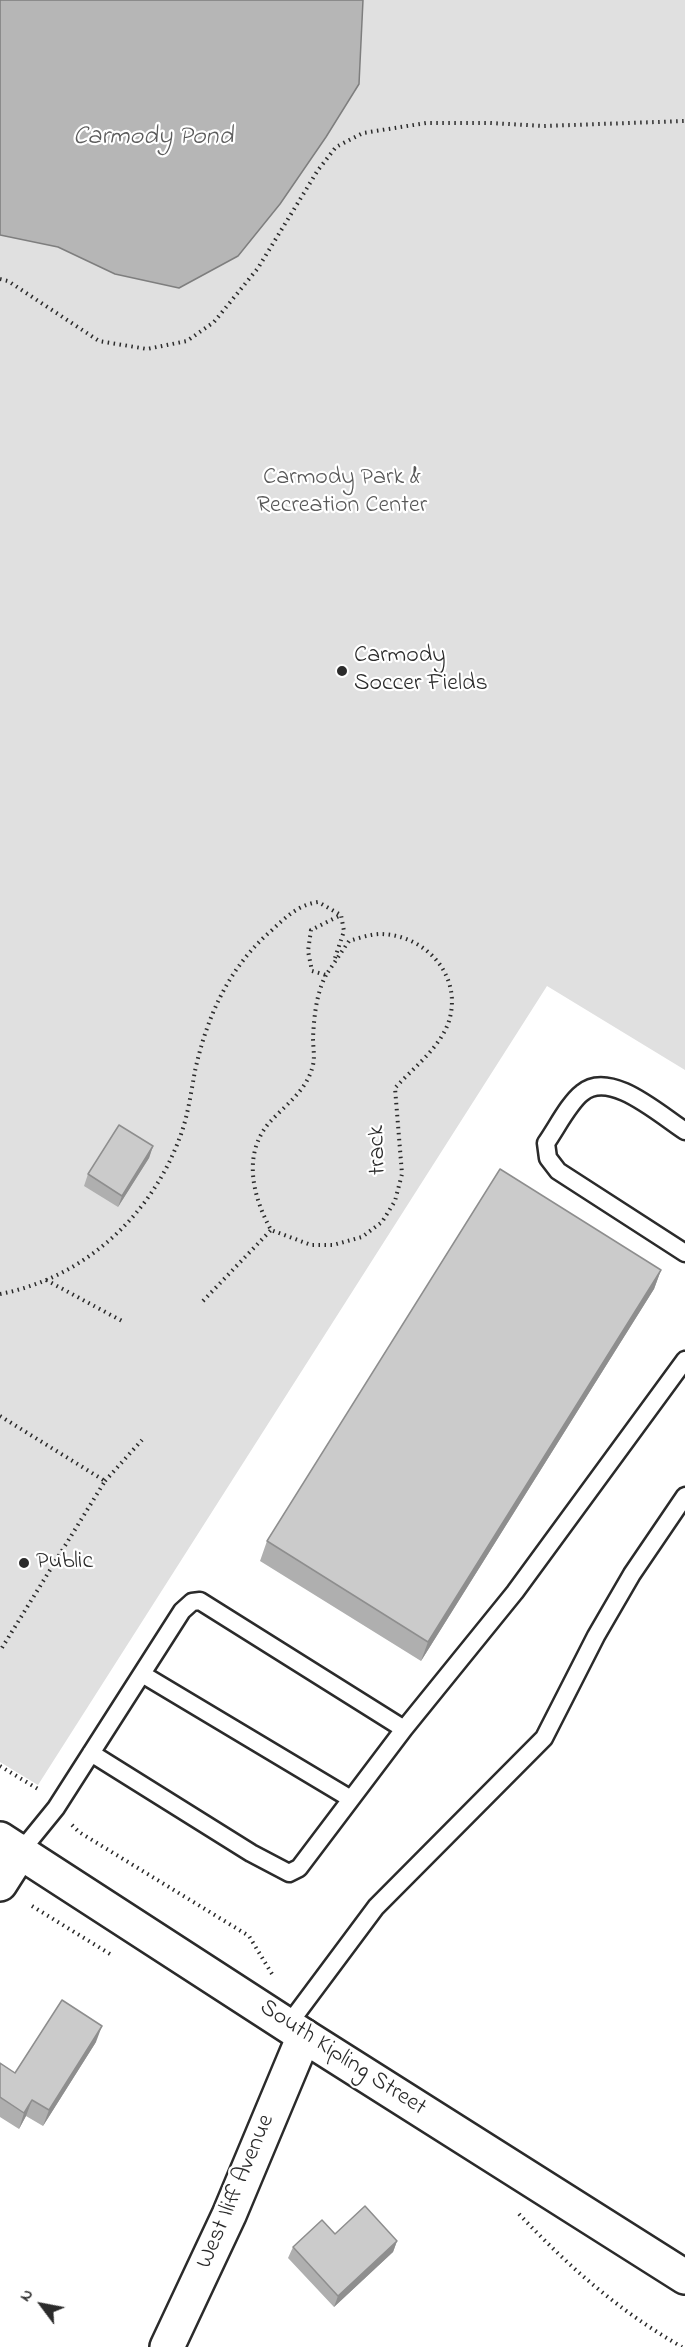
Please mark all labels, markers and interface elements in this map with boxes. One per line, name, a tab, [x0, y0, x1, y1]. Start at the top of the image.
water label: Carmody Pond	[73, 123, 233, 155]
park label: Carmody Park & Recreation Center	[257, 465, 427, 521]
place label: Carmody Soccer Fields	[354, 643, 488, 699]
marker: Carmody Soccer Fields	[335, 664, 349, 678]
street label: track	[364, 1125, 394, 1175]
place label: Public	[36, 1549, 93, 1577]
marker: Public	[17, 1556, 31, 1570]
street label: South Kipling Street	[253, 1994, 431, 2124]
street label: West Iliff Avenue	[192, 2111, 282, 2273]
north arrow	[12, 2275, 72, 2335]
text: N	[14, 2285, 40, 2306]

